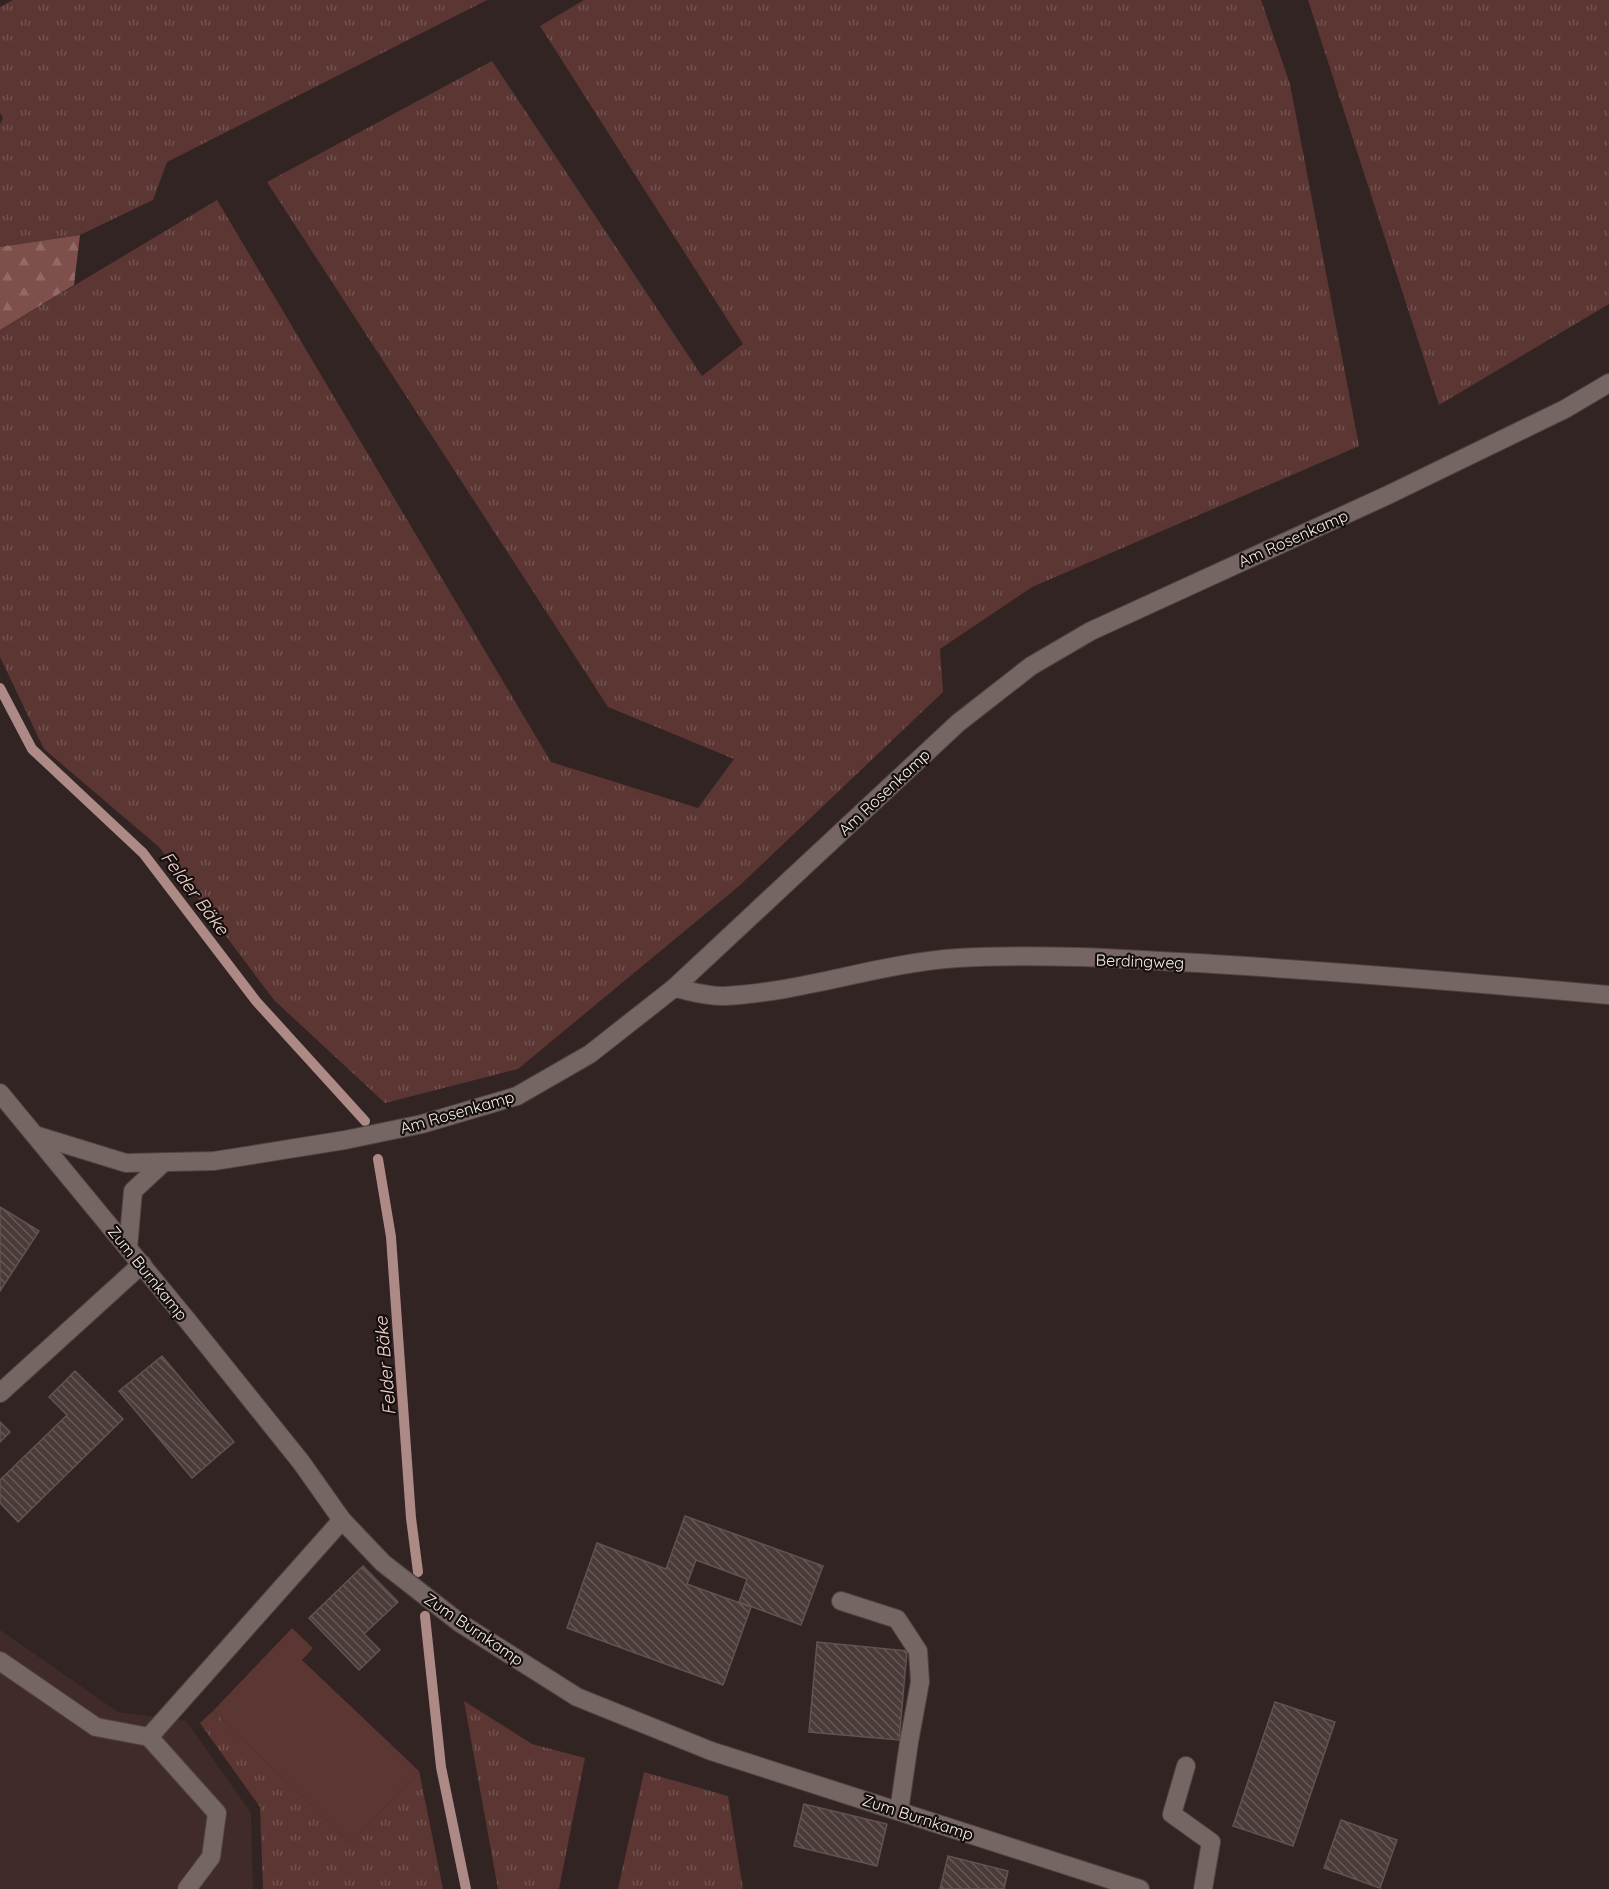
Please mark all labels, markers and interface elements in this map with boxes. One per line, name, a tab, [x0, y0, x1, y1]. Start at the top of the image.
street label: Am Rosenkamp	[1235, 505, 1351, 571]
street label: Am Rosenkamp	[834, 744, 934, 840]
water label: Felder Bäke	[156, 847, 234, 940]
street label: Berdingweg	[1095, 949, 1185, 973]
street label: Am Rosenkamp	[398, 1086, 516, 1138]
street label: Zum Burnkamp	[104, 1222, 192, 1324]
water label: Felder Bäke	[369, 1315, 401, 1416]
street label: Zum Burnkamp	[420, 1588, 528, 1670]
street label: Zum Burnkamp	[860, 1790, 976, 1844]

